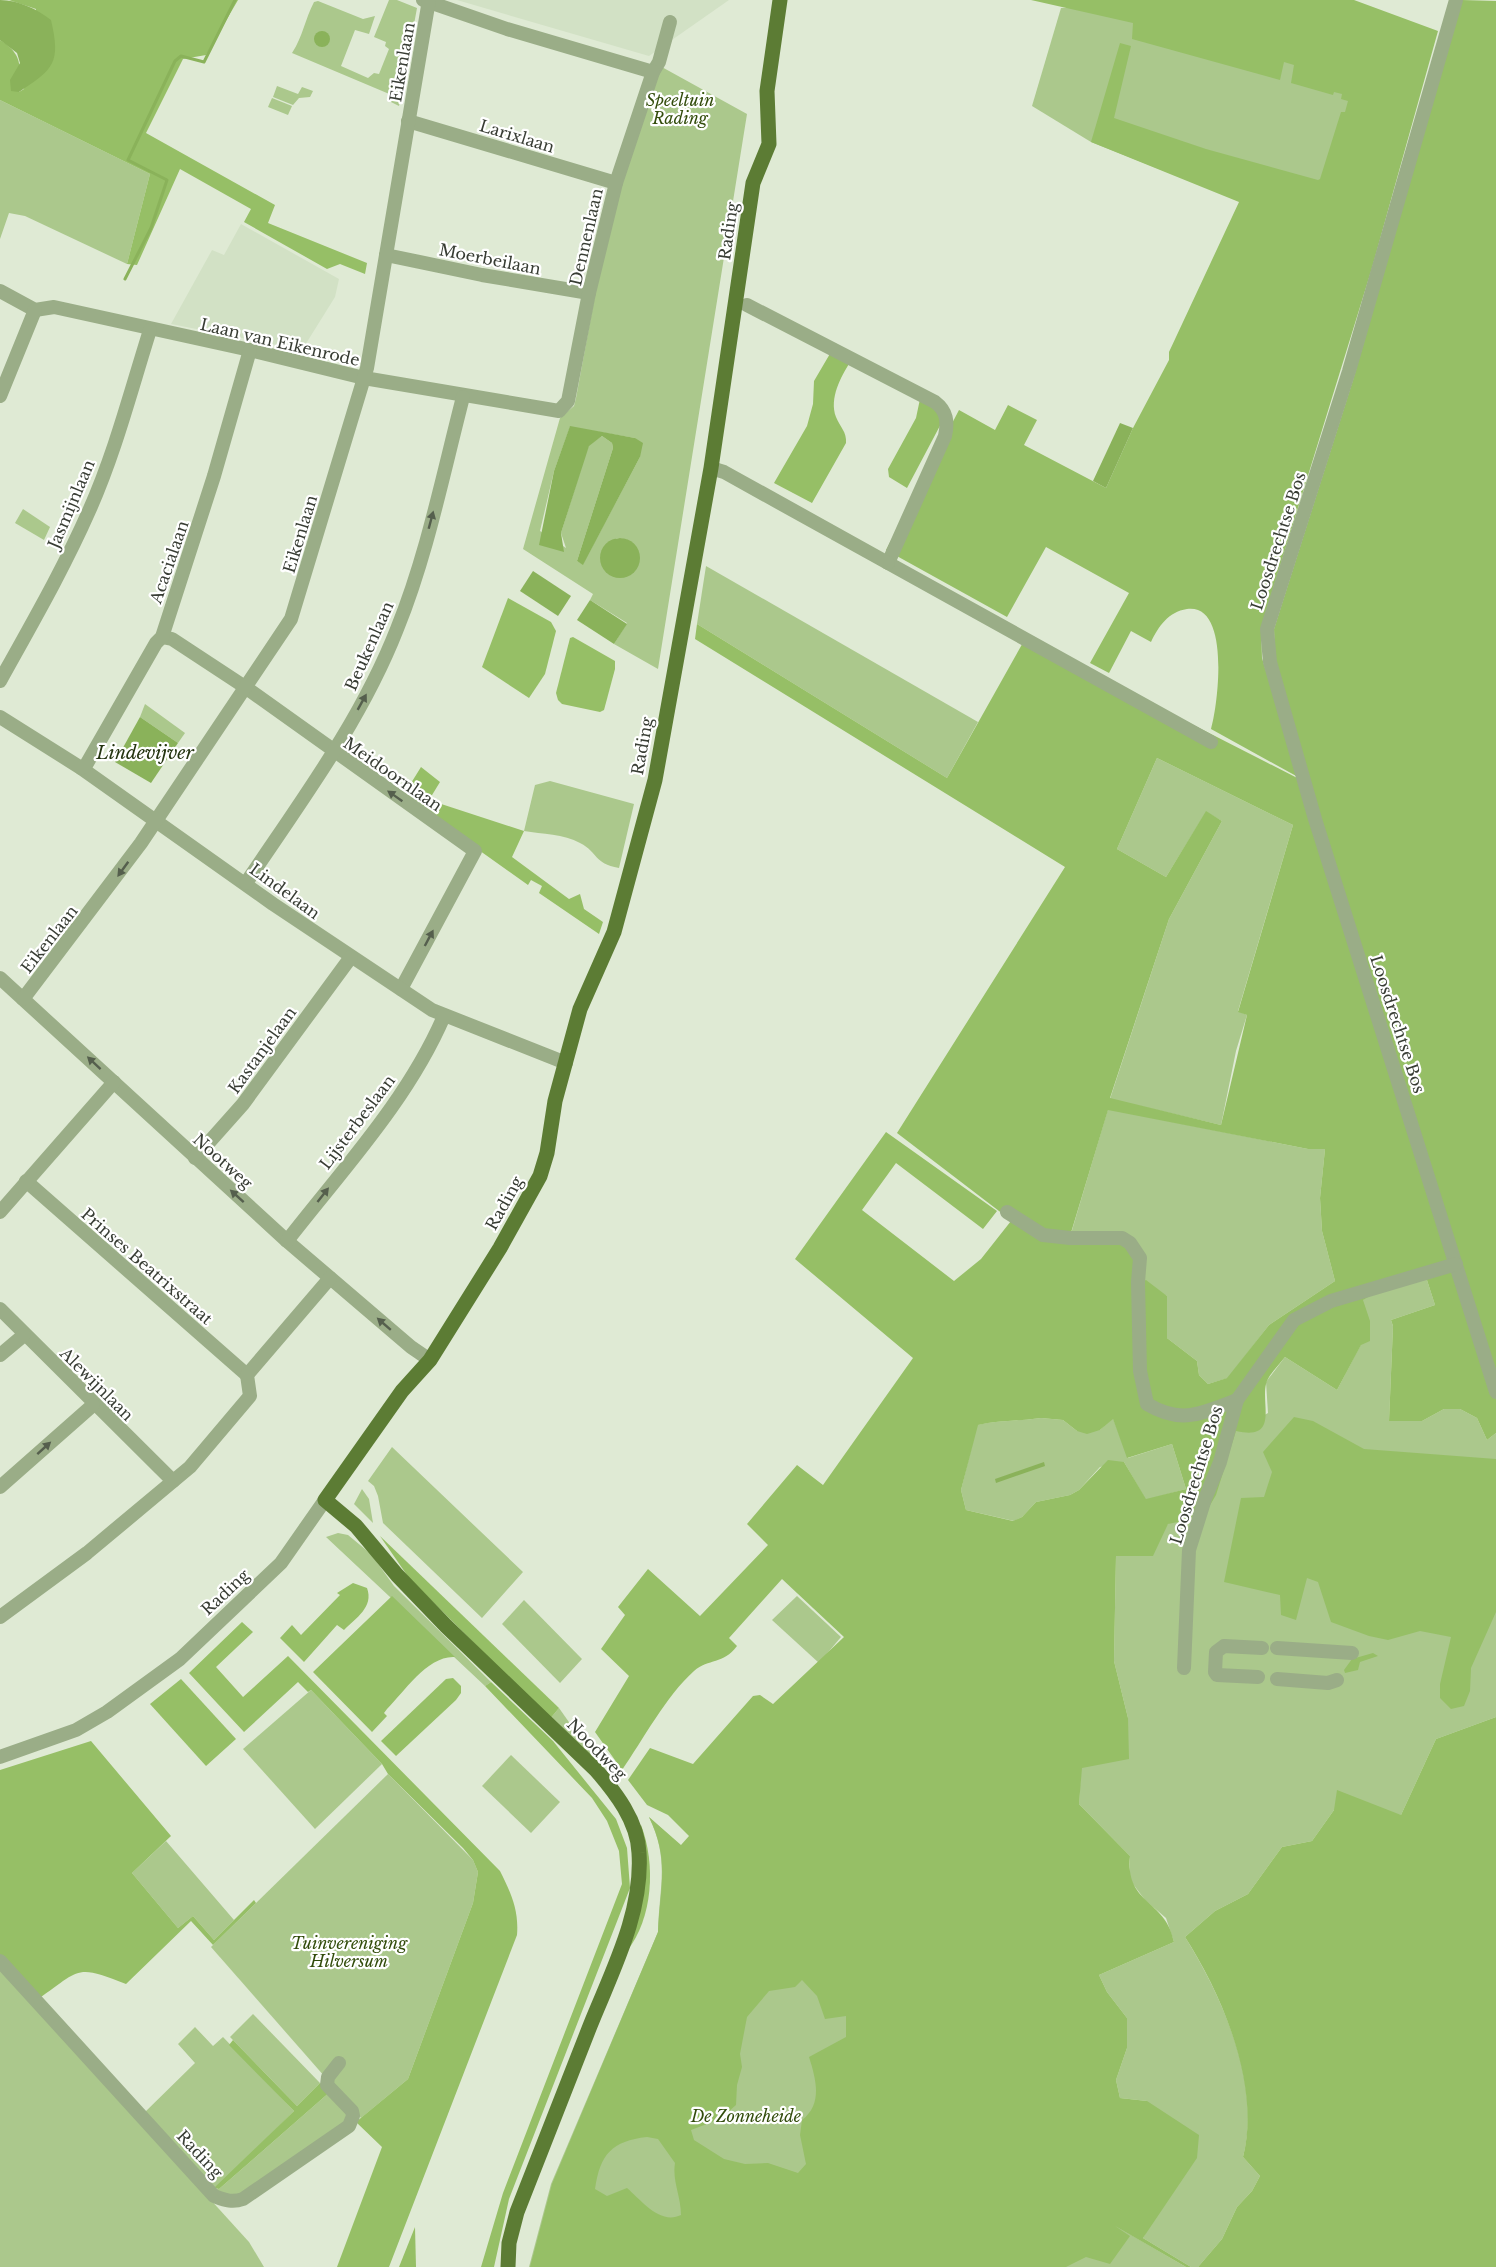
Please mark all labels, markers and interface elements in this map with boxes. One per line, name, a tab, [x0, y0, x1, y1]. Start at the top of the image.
street label: Eikenlaan	[385, 21, 419, 103]
park label: Speeltuin Rading	[646, 90, 714, 128]
street label: Larixlaan	[477, 115, 557, 157]
street label: Dennenlaan	[565, 186, 607, 288]
street label: Rading	[714, 200, 742, 261]
street label: Moerbeilaan	[437, 239, 543, 279]
street label: Laan van Eikenrode	[198, 314, 362, 370]
street label: Jasmijnlaan	[43, 457, 99, 553]
street label: Loosdrechtse Bos	[1246, 469, 1310, 613]
street label: Eikenlaan	[279, 493, 321, 575]
one-way arrow	[426, 511, 436, 529]
street label: Acacialaan	[145, 518, 193, 607]
street label: Beukenlaan	[340, 598, 398, 694]
one-way arrow	[357, 693, 367, 710]
street label: Rading	[627, 715, 657, 776]
street label: Meidoornlaan	[340, 733, 446, 815]
water label: Lindevijver	[95, 742, 194, 764]
one-way arrow	[388, 790, 404, 802]
street label: Lindelaan	[246, 859, 324, 923]
one-way arrow	[117, 860, 129, 876]
street label: Eikenlaan	[16, 901, 82, 977]
one-way arrow	[424, 929, 434, 946]
street label: Loosdrechtse Bos	[1366, 952, 1430, 1096]
street label: Kastanjelaan	[224, 1003, 300, 1097]
one-way arrow	[86, 1056, 101, 1070]
street label: Lijsterbeslaan	[315, 1071, 399, 1173]
street label: Nootweg	[189, 1129, 257, 1193]
street label: Rading	[481, 1172, 527, 1233]
one-way arrow	[316, 1187, 329, 1203]
one-way arrow	[230, 1190, 245, 1203]
street label: Prinses Beatrixstraat	[77, 1204, 217, 1328]
one-way arrow	[376, 1317, 391, 1331]
street label: Alewijnlaan	[55, 1342, 138, 1425]
street label: Loosdrechtse Bos	[1165, 1403, 1227, 1547]
one-way arrow	[36, 1442, 51, 1455]
street label: Rading	[197, 1565, 253, 1619]
street label: Noodweg	[563, 1714, 631, 1784]
park label: Tuinvereniging Hilversum	[291, 1933, 408, 1971]
park label: De Zonneheide	[690, 2106, 802, 2126]
street label: Rading	[173, 2126, 227, 2182]

